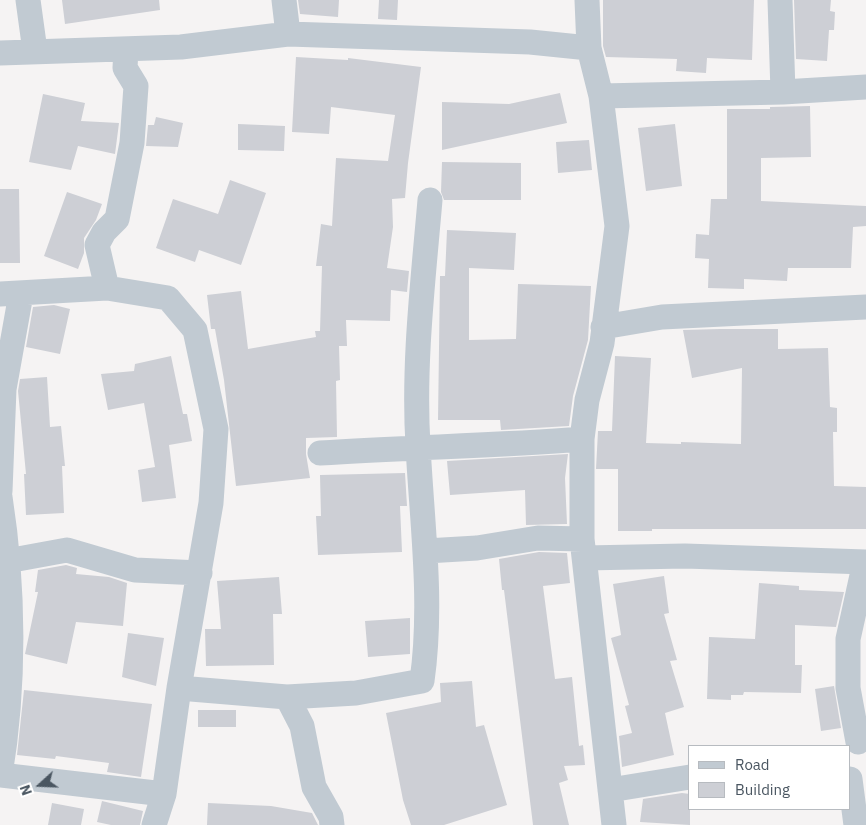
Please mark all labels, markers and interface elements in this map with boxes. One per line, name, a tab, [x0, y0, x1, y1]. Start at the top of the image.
legend	[688, 745, 851, 810]
text: Road	[735, 755, 770, 774]
north arrow	[15, 760, 65, 810]
text: Building	[735, 780, 790, 799]
text: N	[16, 782, 36, 798]

